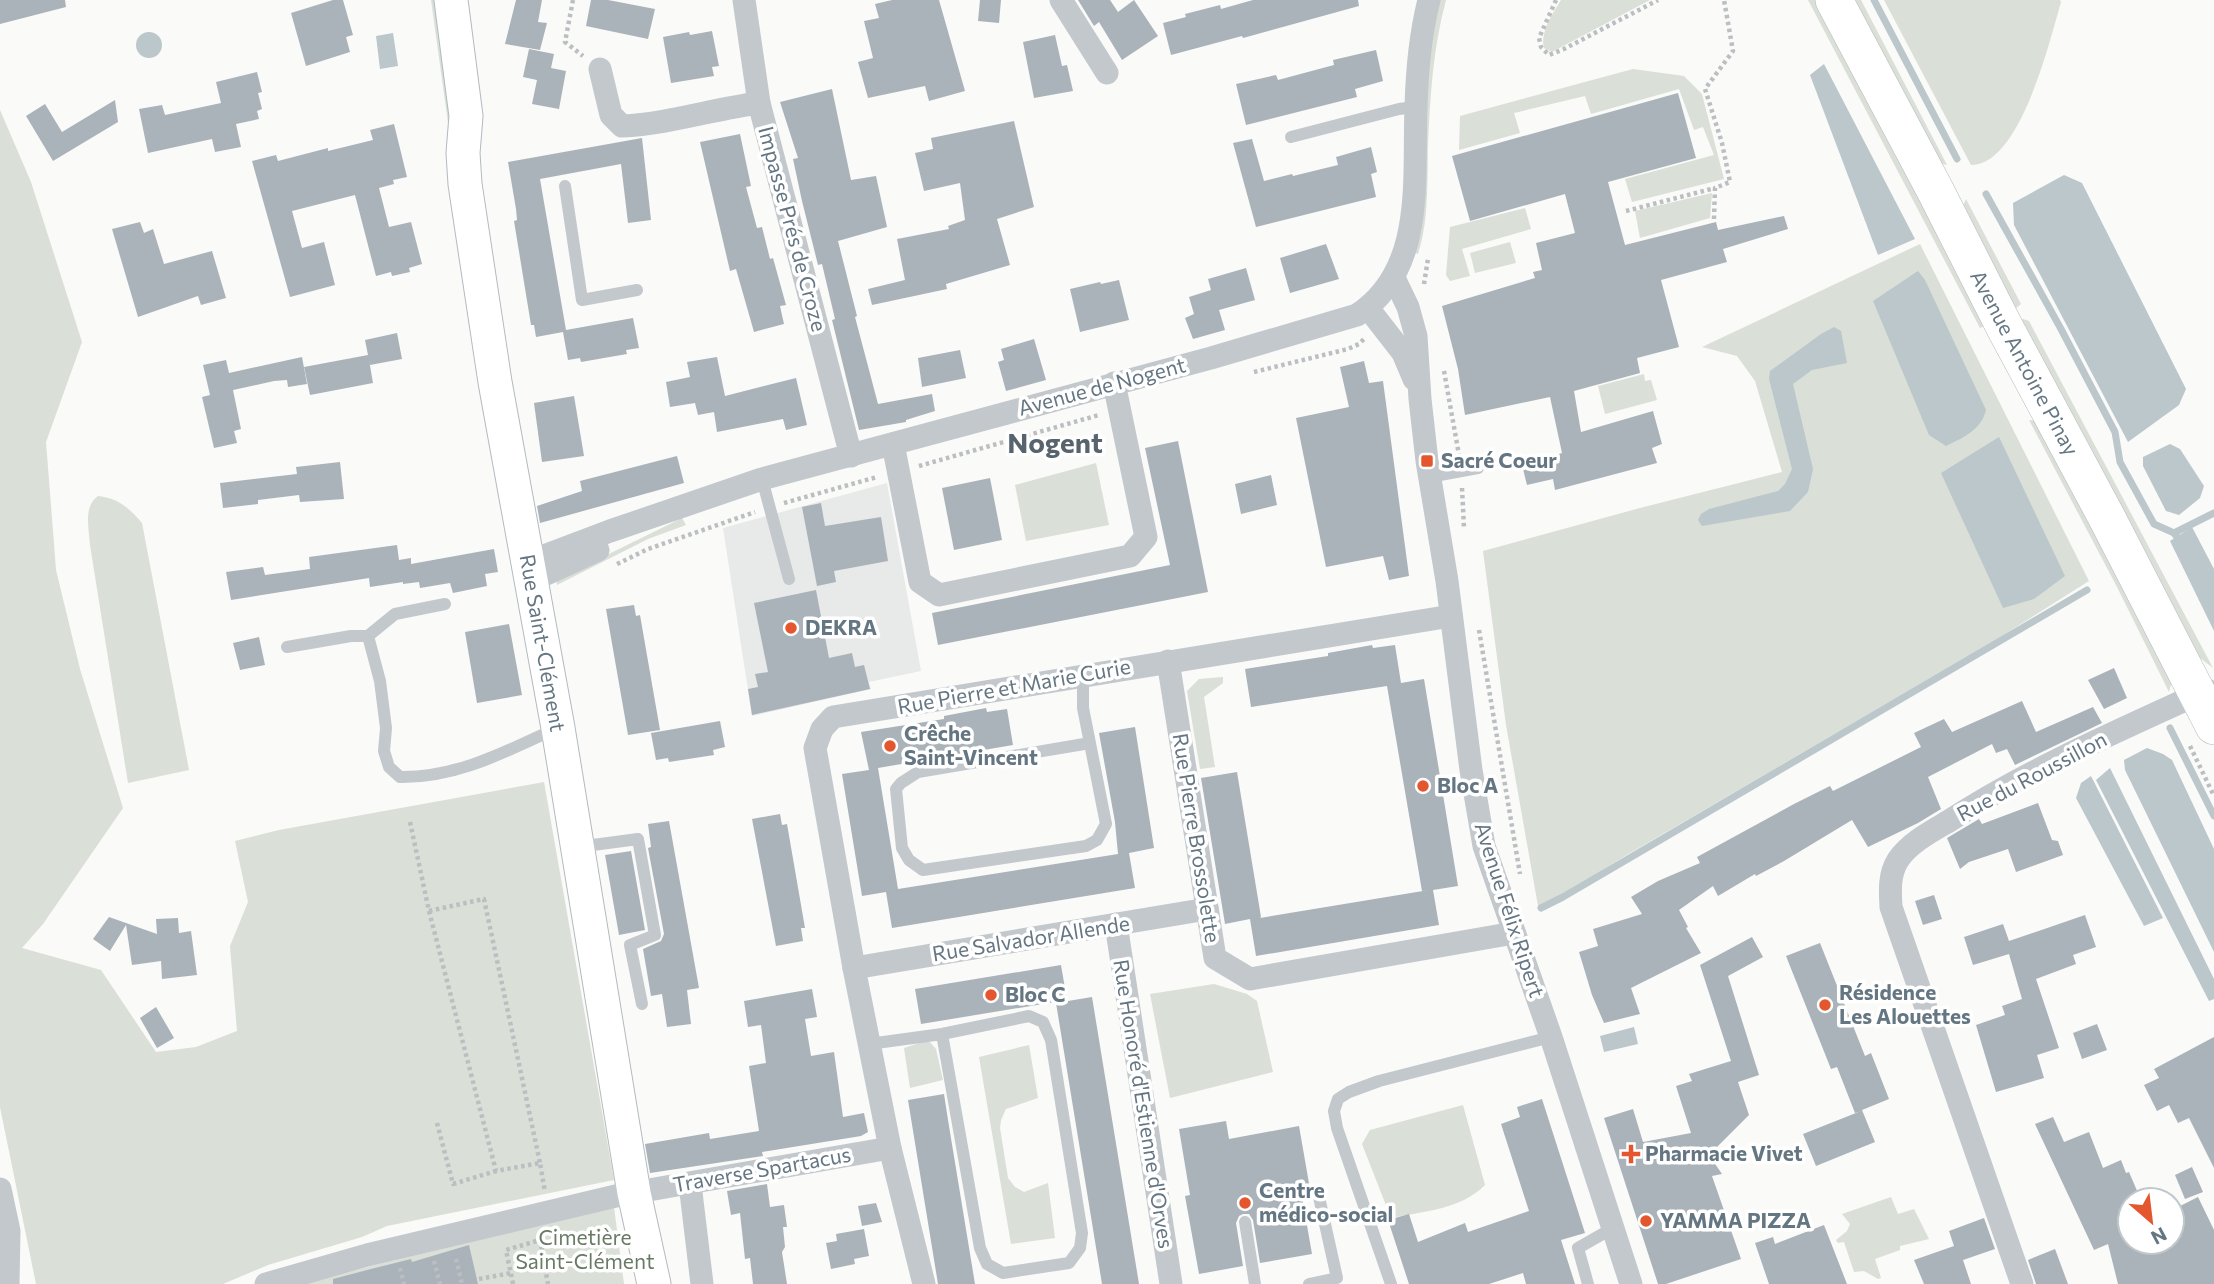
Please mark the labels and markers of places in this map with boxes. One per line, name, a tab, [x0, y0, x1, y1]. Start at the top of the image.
place label: Sacré Coeur	[1441, 447, 1557, 472]
marker: Sacré Coeur	[1419, 453, 1435, 469]
place label: DEKRA	[805, 614, 877, 639]
marker: DEKRA	[783, 620, 799, 636]
place label: Crêche Saint-Vincent	[904, 720, 1038, 769]
marker: Crêche Saint-Vincent	[882, 738, 898, 754]
place label: Bloc A	[1437, 772, 1498, 797]
marker: Bloc A	[1415, 778, 1431, 794]
place label: Résidence Les Alouettes	[1839, 979, 1971, 1028]
place label: Bloc C	[1005, 981, 1066, 1006]
marker: Bloc C	[983, 987, 999, 1003]
marker: Résidence Les Alouettes	[1817, 997, 1833, 1013]
place label: Pharmacie Vivet	[1645, 1140, 1803, 1165]
marker: Pharmacie Vivet	[1623, 1146, 1639, 1162]
place label: Centre médico-social	[1259, 1177, 1393, 1226]
marker: Centre médico-social	[1237, 1195, 1253, 1211]
place label: YAMMA PIZZA	[1660, 1207, 1811, 1232]
marker: YAMMA PIZZA	[1638, 1213, 1654, 1229]

